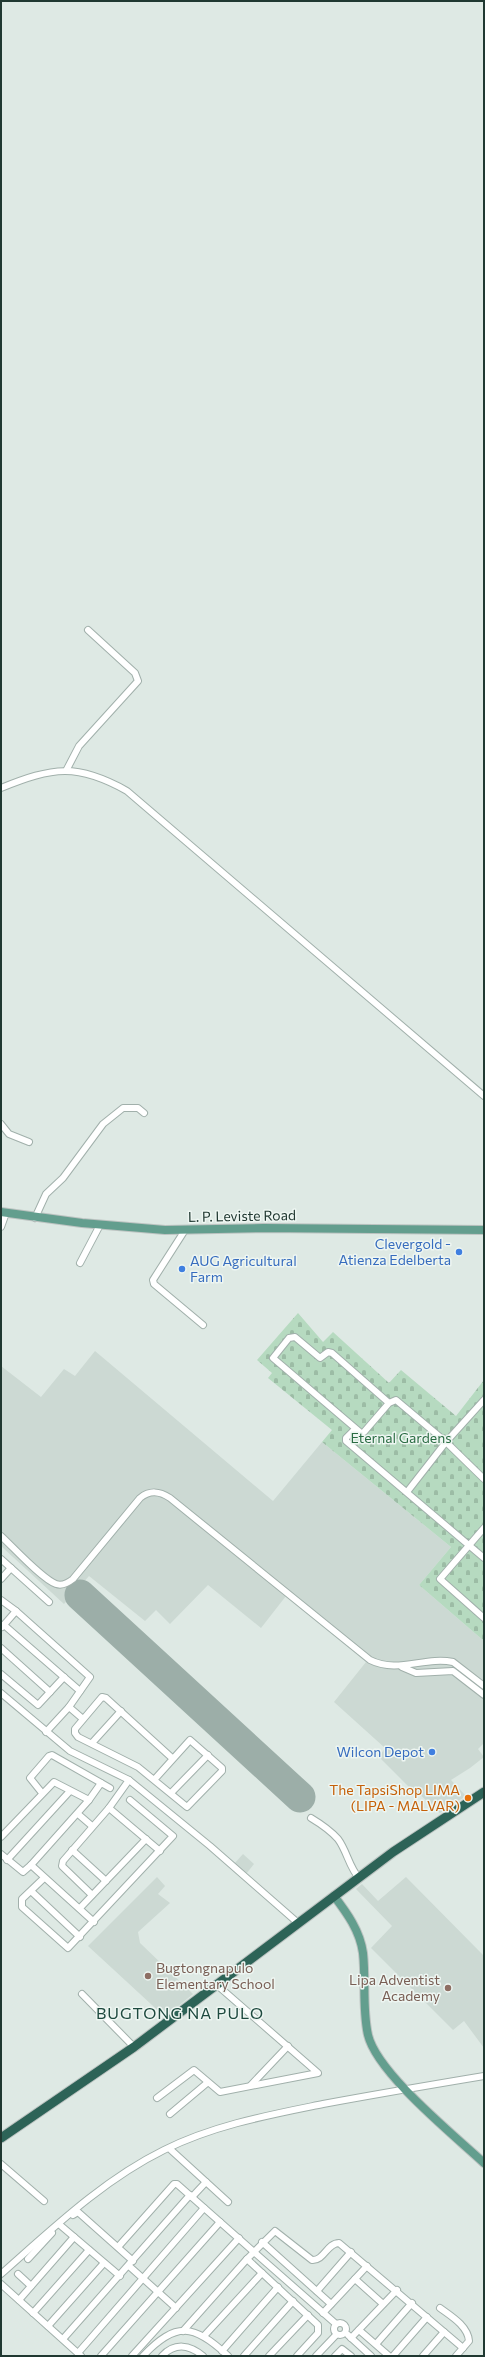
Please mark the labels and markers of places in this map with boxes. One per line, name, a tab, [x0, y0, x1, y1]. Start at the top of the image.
place label: Clevergold - Atienza Edelberta	[339, 1235, 451, 1268]
marker: Clevergold - Atienza Edelberta	[454, 1247, 464, 1257]
place label: AUG Agricultural Farm	[190, 1252, 297, 1285]
marker: AUG Agricultural Farm	[177, 1264, 187, 1274]
place label: Wilcon Depot	[337, 1743, 424, 1760]
marker: Wilcon Depot	[427, 1747, 437, 1757]
place label: The TapsiShop LIMA (LIPA - MALVAR)	[329, 1781, 460, 1814]
marker: The TapsiShop LIMA (LIPA - MALVAR)	[463, 1793, 473, 1803]
place label: Bugtongnapulo Elementary School	[156, 1959, 275, 1992]
marker: Bugtongnapulo Elementary School	[143, 1971, 153, 1981]
place label: Lipa Adventist Academy	[349, 1971, 440, 2004]
marker: Lipa Adventist Academy	[443, 1983, 453, 1993]

